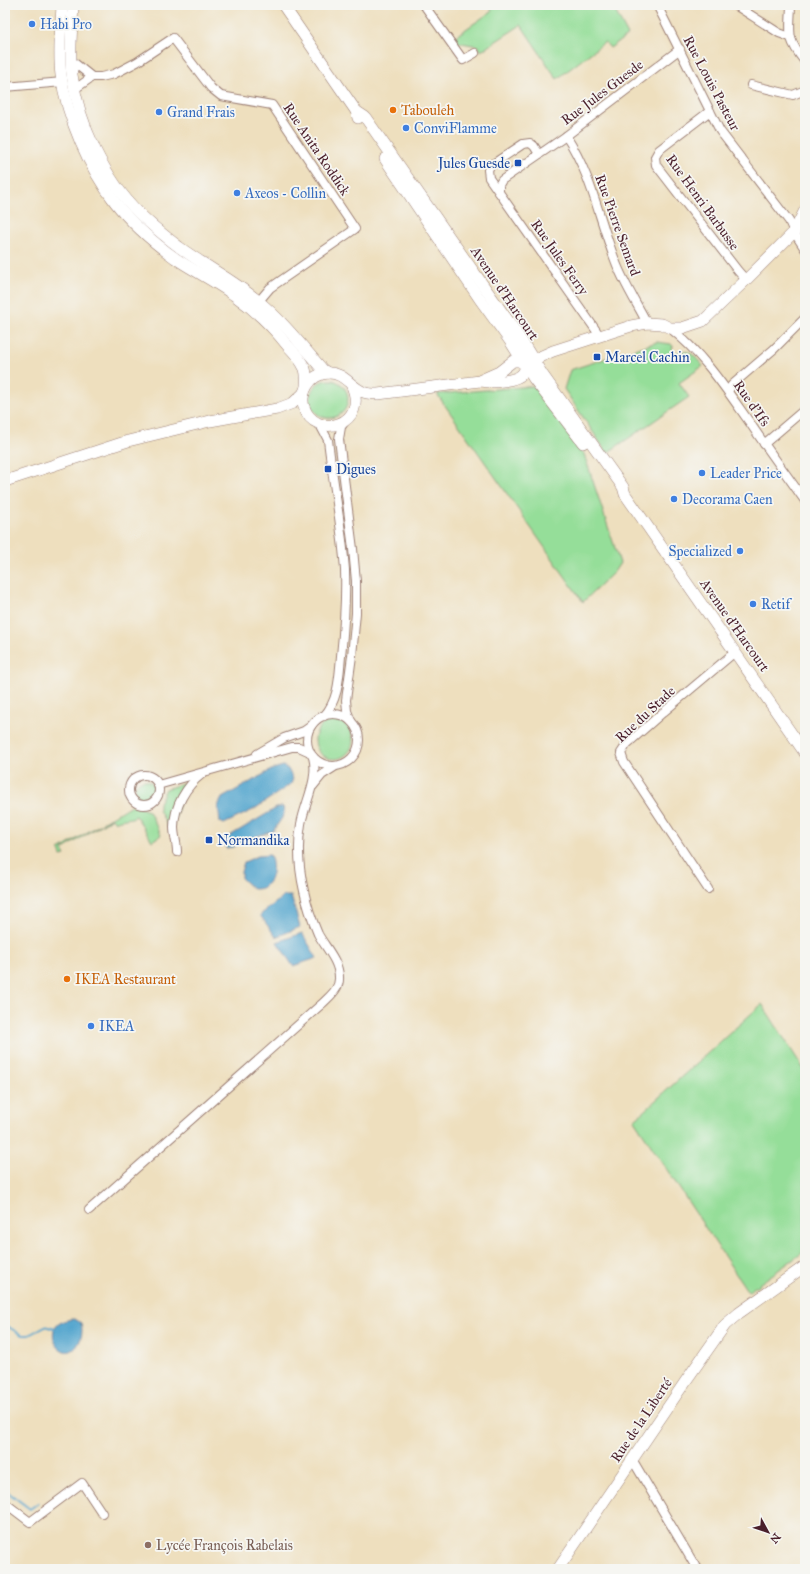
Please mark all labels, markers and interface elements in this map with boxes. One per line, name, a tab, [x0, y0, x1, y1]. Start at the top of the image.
place label: Habi Pro	[40, 16, 92, 33]
marker: Habi Pro	[27, 19, 37, 29]
street label: Rue Louis Pasteur	[679, 33, 744, 134]
street label: Rue Jules Guesde	[558, 56, 647, 129]
street label: Rue Anita Roddick	[279, 100, 354, 199]
place label: Tabouleh	[401, 102, 455, 119]
place label: Grand Frais	[167, 104, 235, 121]
marker: Tabouleh	[388, 105, 398, 115]
marker: Grand Frais	[154, 107, 164, 117]
place label: ConviFlamme	[414, 120, 497, 137]
marker: ConviFlamme	[401, 123, 411, 133]
street label: Rue Henri Barbusse	[662, 151, 743, 254]
place label: Jules Guesde	[436, 155, 510, 173]
marker: Jules Guesde	[513, 158, 523, 168]
street label: Rue Pierre Semard	[591, 172, 644, 278]
place label: Axeos - Collin	[244, 185, 326, 202]
marker: Axeos - Collin	[232, 188, 242, 198]
street label: Rue Jules Ferry	[526, 216, 592, 299]
street label: Avenue d'Harcourt	[466, 242, 542, 343]
place label: Marcel Cachin	[605, 349, 690, 366]
marker: Marcel Cachin	[592, 352, 602, 362]
street label: Rue d'Ifs	[730, 377, 774, 430]
place label: Digues	[336, 461, 376, 478]
marker: Digues	[323, 464, 333, 474]
place label: Leader Price	[710, 465, 782, 482]
marker: Leader Price	[697, 468, 707, 478]
place label: Decorama Caen	[682, 491, 773, 508]
marker: Decorama Caen	[669, 494, 679, 504]
place label: Specialized	[668, 543, 732, 560]
marker: Specialized	[735, 546, 745, 556]
street label: Avenue d'Harcourt	[696, 575, 773, 675]
place label: Retif	[761, 596, 792, 613]
marker: Retif	[748, 599, 758, 609]
street label: Rue du Stade	[612, 682, 679, 746]
place label: Normandika	[217, 832, 290, 849]
marker: Normandika	[204, 835, 214, 845]
place label: IKEA Restaurant	[75, 971, 176, 988]
marker: IKEA Restaurant	[62, 974, 72, 984]
place label: IKEA	[99, 1018, 135, 1035]
marker: IKEA	[86, 1021, 96, 1031]
street label: Rue de la Liberté	[607, 1375, 676, 1465]
north arrow	[748, 1512, 788, 1552]
text: N	[767, 1530, 783, 1546]
place label: Lycée François Rabelais	[156, 1537, 293, 1554]
marker: Lycée François Rabelais	[143, 1540, 153, 1550]

